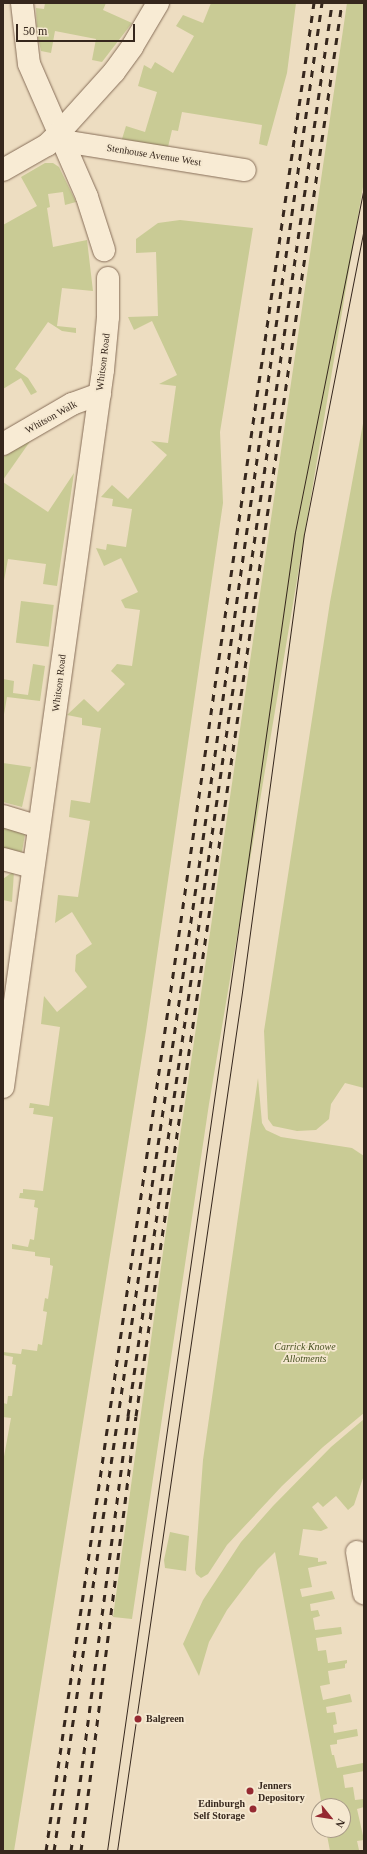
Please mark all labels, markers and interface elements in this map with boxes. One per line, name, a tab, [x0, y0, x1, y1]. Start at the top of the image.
scale bar	[18, 16, 137, 42]
text: 50 m	[23, 24, 47, 38]
street label: Stenhouse Avenue West	[106, 142, 202, 168]
street label: Whitson Road	[94, 333, 112, 391]
street label: Whitson Walk	[23, 398, 79, 436]
street label: Whitson Road	[50, 654, 68, 712]
park label: Carrick Knowe Allotments	[274, 1340, 336, 1364]
place label: Balgreen	[146, 1713, 184, 1725]
marker: Balgreen	[133, 1714, 143, 1724]
place label: Jenners Depository	[258, 1779, 305, 1802]
marker: Jenners Depository	[245, 1786, 255, 1796]
place label: Edinburgh Self Storage	[194, 1797, 245, 1820]
north arrow	[311, 1798, 351, 1838]
marker: Edinburgh Self Storage	[248, 1804, 258, 1814]
text: N	[333, 1817, 348, 1830]

